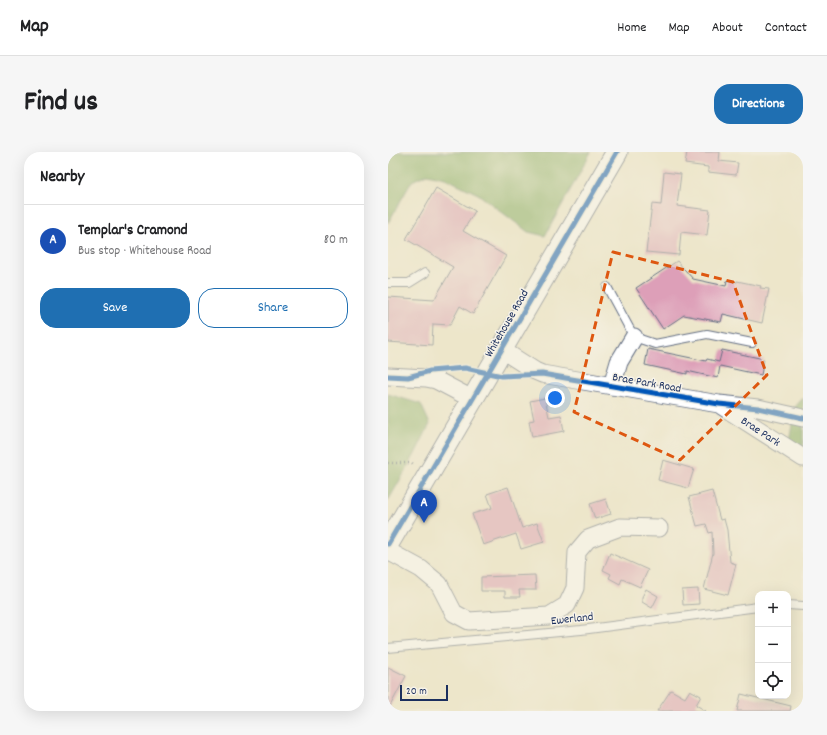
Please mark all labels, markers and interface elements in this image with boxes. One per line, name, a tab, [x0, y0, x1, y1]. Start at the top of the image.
text: Map	[20, 14, 49, 41]
text: Home	[617, 18, 646, 38]
text: Map	[668, 18, 690, 38]
text: About	[712, 18, 743, 38]
text: Contact	[765, 18, 807, 38]
text: Find us	[24, 84, 98, 124]
button: Directions	[714, 84, 803, 124]
text: Nearby	[40, 166, 84, 190]
text: Templar's Cramond	[78, 220, 188, 242]
text: A	[49, 231, 57, 250]
text: 80 m	[324, 231, 348, 250]
text: Bus stop · Whitehouse Road	[78, 242, 211, 261]
street label: Whitehouse Road	[481, 287, 534, 361]
button: Save	[40, 288, 190, 328]
button: Share	[198, 288, 348, 328]
street label: Brae Park Road	[611, 369, 682, 398]
your location	[545, 388, 565, 408]
street label: Brae Park	[737, 413, 783, 451]
pin: A	[411, 490, 437, 523]
map controls	[755, 591, 791, 699]
button: +	[755, 591, 791, 627]
street label: Ewerland	[550, 609, 594, 630]
button: −	[755, 627, 791, 663]
button: locate	[755, 663, 791, 699]
scale bar	[400, 683, 448, 702]
text: 20 m	[406, 684, 427, 700]

